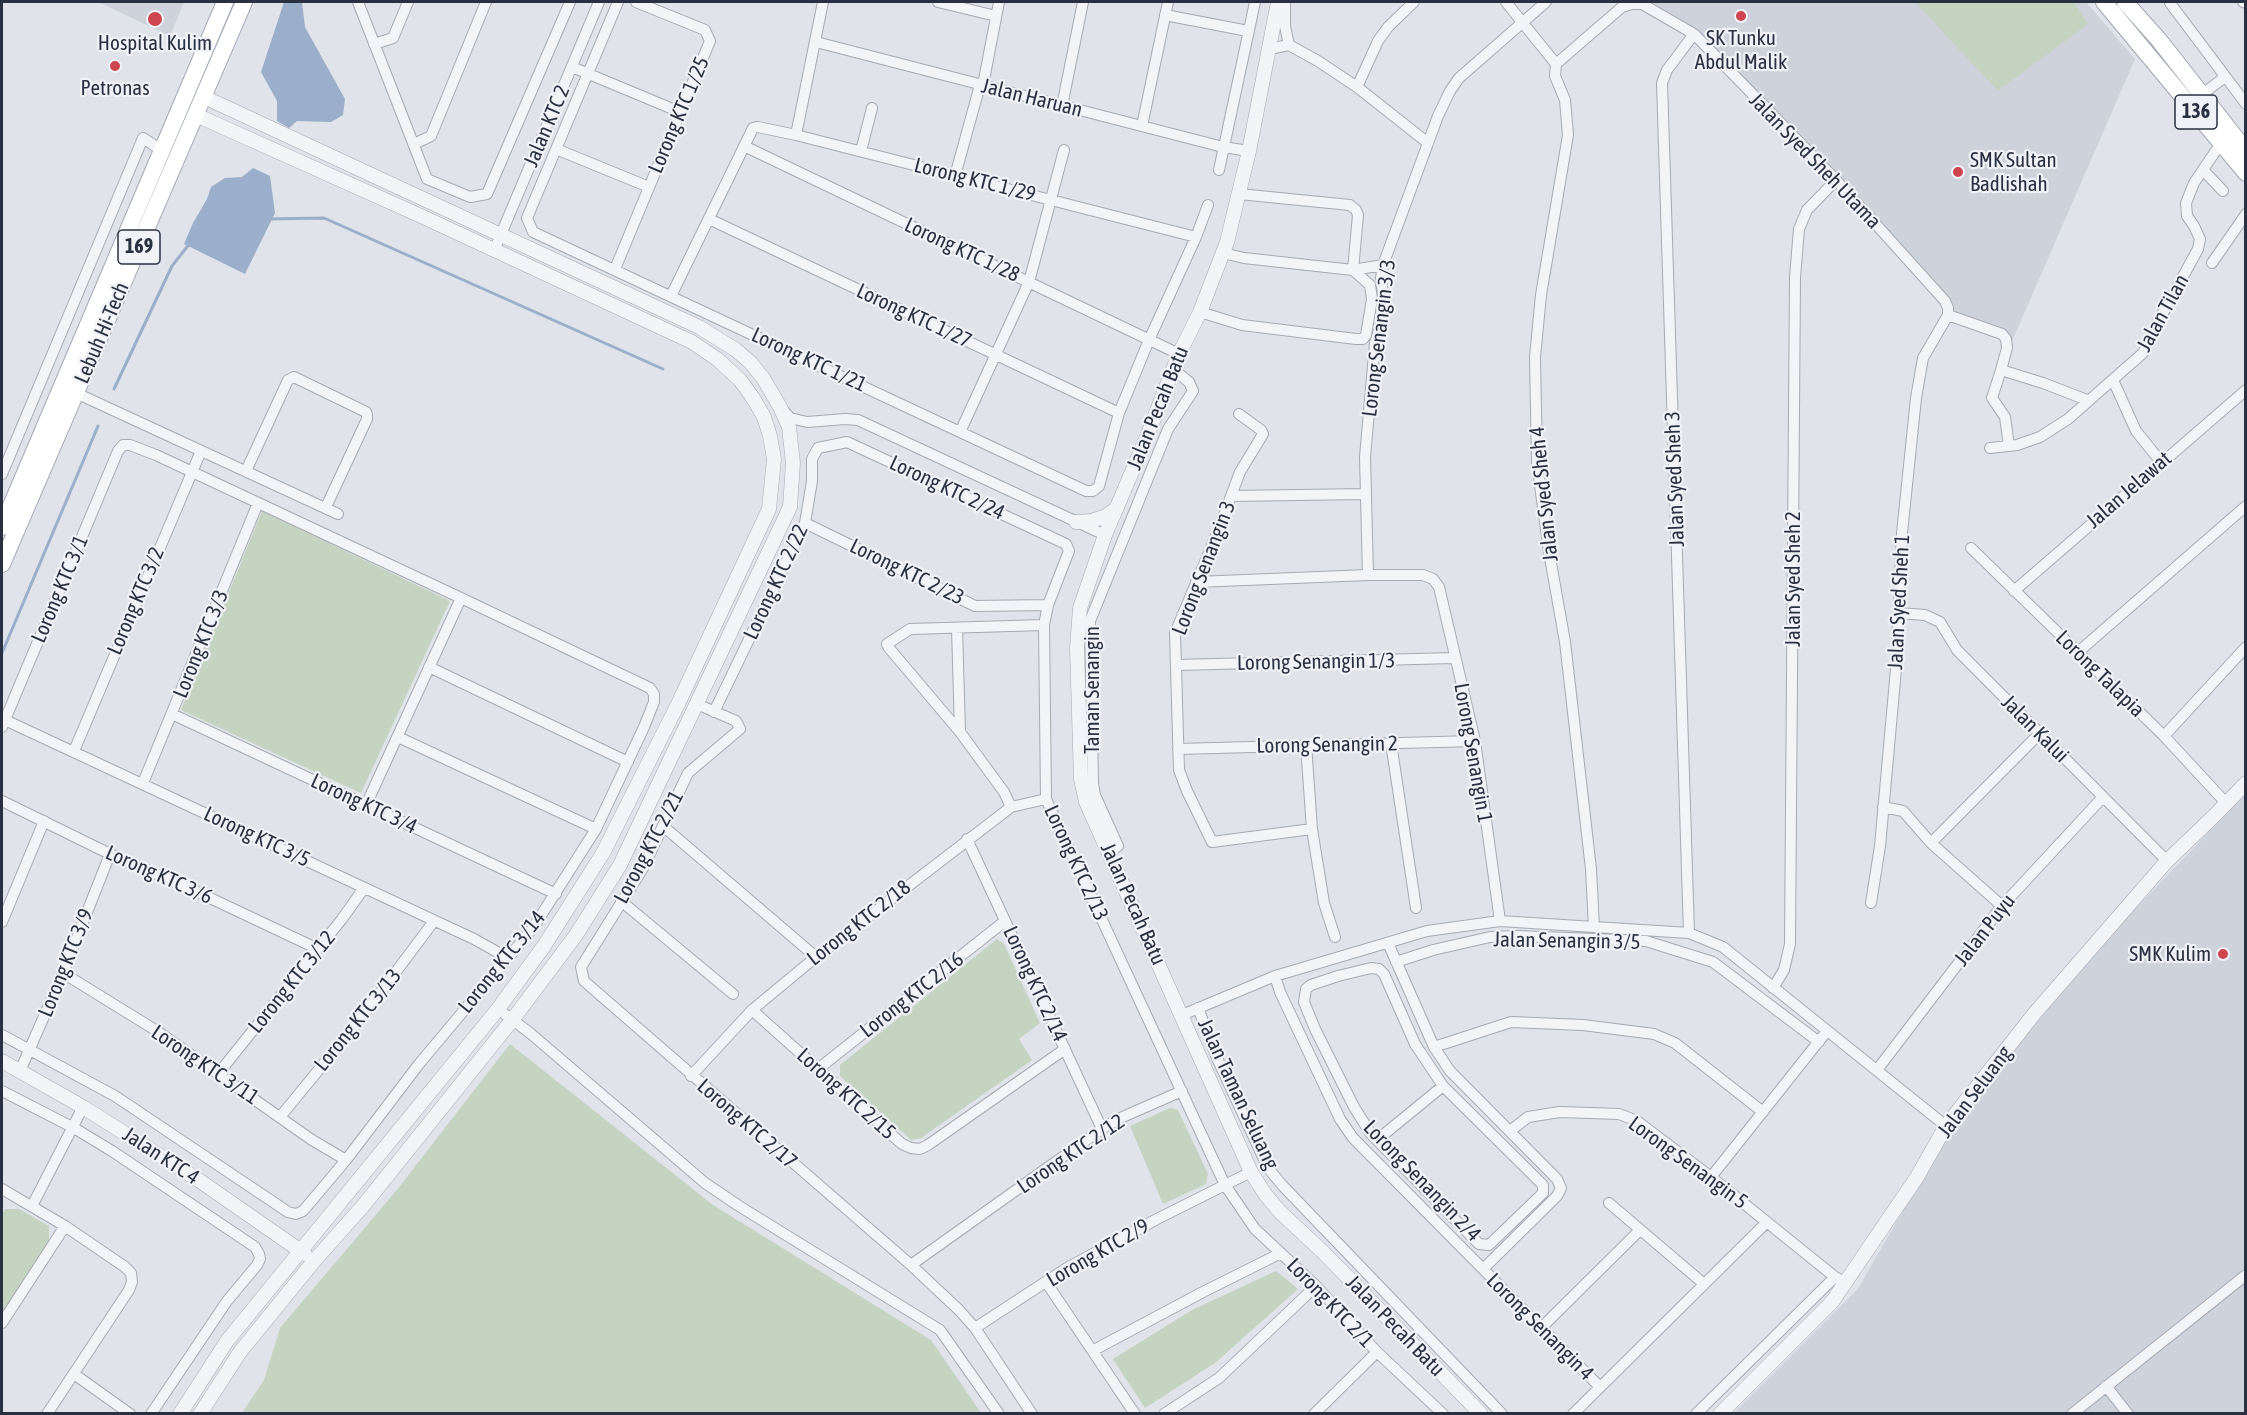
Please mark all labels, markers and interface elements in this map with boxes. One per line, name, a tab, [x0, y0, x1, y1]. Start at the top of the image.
marker: SK Tunku Abdul Malik	[1734, 9, 1748, 23]
marker: Hospital Kulim	[146, 10, 164, 28]
place label: SK Tunku Abdul Malik	[1695, 25, 1787, 75]
place label: Hospital Kulim	[98, 30, 212, 56]
street label: Lorong KTC 1/25	[643, 53, 715, 177]
marker: Petronas	[108, 59, 122, 73]
street label: Jalan Haruan	[979, 73, 1085, 123]
place label: Petronas	[80, 75, 150, 101]
street label: Jalan KTC 2	[519, 81, 575, 171]
street label: Jalan Syed Sheh Utama	[1744, 88, 1886, 234]
road number: 136	[2175, 95, 2217, 129]
place label: SMK Sultan Badlishah	[1970, 147, 2057, 197]
street label: Lorong KTC 1/29	[912, 153, 1038, 207]
marker: SMK Sultan Badlishah	[1951, 165, 1965, 179]
street label: Lorong KTC 1/28	[900, 212, 1024, 288]
road number: 169	[118, 230, 160, 264]
street label: Lorong Senangin 3/3	[1357, 258, 1401, 418]
street label: Jalan Tilan	[2132, 270, 2194, 356]
street label: Lorong KTC 1/27	[852, 278, 976, 354]
street label: Lebuh Hi-Tech	[69, 279, 135, 387]
street label: Lorong KTC 1/21	[747, 322, 871, 398]
street label: Jalan Pecah Batu	[1122, 343, 1194, 473]
street label: Jalan Syed Sheh 3	[1660, 411, 1690, 547]
street label: Jalan Syed Sheh 4	[1524, 425, 1564, 563]
street label: Jalan Jelawat	[2081, 446, 2177, 534]
street label: Lorong KTC 2/24	[885, 450, 1009, 526]
street label: Lorong Senangin 3	[1167, 497, 1241, 639]
street label: Jalan Syed Sheh 2	[1780, 511, 1806, 647]
street label: Lorong KTC 2/22	[738, 520, 814, 644]
street label: Lorong KTC 3/1	[26, 531, 94, 647]
street label: Lorong KTC 2/23	[846, 533, 968, 611]
street label: Jalan Syed Sheh 1	[1883, 534, 1915, 670]
street label: Lorong KTC 3/2	[102, 543, 170, 659]
street label: Lorong KTC 3/3	[168, 586, 234, 702]
street label: Lorong Talapia	[2050, 625, 2150, 723]
street label: Taman Senangin	[1079, 626, 1105, 754]
street label: Lorong Senangin 1/3	[1237, 648, 1395, 676]
street label: Lorong Senangin 1	[1448, 681, 1498, 825]
street label: Jalan Kalui	[1996, 690, 2074, 768]
street label: Lorong Senangin 2	[1256, 731, 1398, 759]
street label: Lorong KTC 3/4	[307, 768, 421, 840]
street label: Lorong KTC 2/21	[609, 786, 689, 908]
street label: Lorong KTC 3/5	[200, 801, 314, 873]
street label: Lorong KTC 2/13	[1038, 801, 1114, 925]
street label: Jalan Pecah Batu	[1095, 839, 1171, 969]
street label: Lorong KTC 3/6	[102, 840, 216, 910]
street label: Lorong KTC 2/18	[802, 875, 916, 971]
street label: Jalan Puyu	[1949, 889, 2021, 971]
street label: Lorong KTC 3/9	[33, 905, 99, 1021]
street label: Lorong KTC 3/14	[453, 906, 551, 1018]
street label: Lorong KTC 2/14	[997, 922, 1073, 1046]
street label: Lorong KTC 3/12	[243, 926, 341, 1038]
street label: Jalan Senangin 3/5	[1493, 927, 1641, 955]
place label: SMK Kulim	[2129, 941, 2211, 967]
street label: Lorong KTC 2/16	[855, 947, 969, 1043]
marker: SMK Kulim	[2216, 947, 2230, 961]
street label: Lorong KTC 3/13	[309, 964, 407, 1076]
street label: Jalan Taman Seluang	[1192, 1015, 1284, 1173]
street label: Lorong KTC 3/11	[146, 1020, 264, 1110]
street label: Jalan Seluang	[1932, 1041, 2018, 1143]
street label: Lorong KTC 2/15	[791, 1043, 901, 1145]
street label: Lorong KTC 2/17	[692, 1074, 802, 1174]
street label: Lorong KTC 2/12	[1012, 1109, 1130, 1199]
street label: Lorong Senangin 5	[1623, 1111, 1753, 1215]
street label: Lorong Senangin 2/4	[1358, 1115, 1486, 1247]
street label: Jalan KTC 4	[118, 1122, 204, 1190]
street label: Lorong KTC 2/9	[1042, 1213, 1154, 1293]
street label: Lorong KTC 2/1	[1281, 1253, 1379, 1353]
street label: Lorong Senangin 4	[1481, 1268, 1599, 1386]
street label: Jalan Pecah Batu	[1340, 1270, 1450, 1382]

